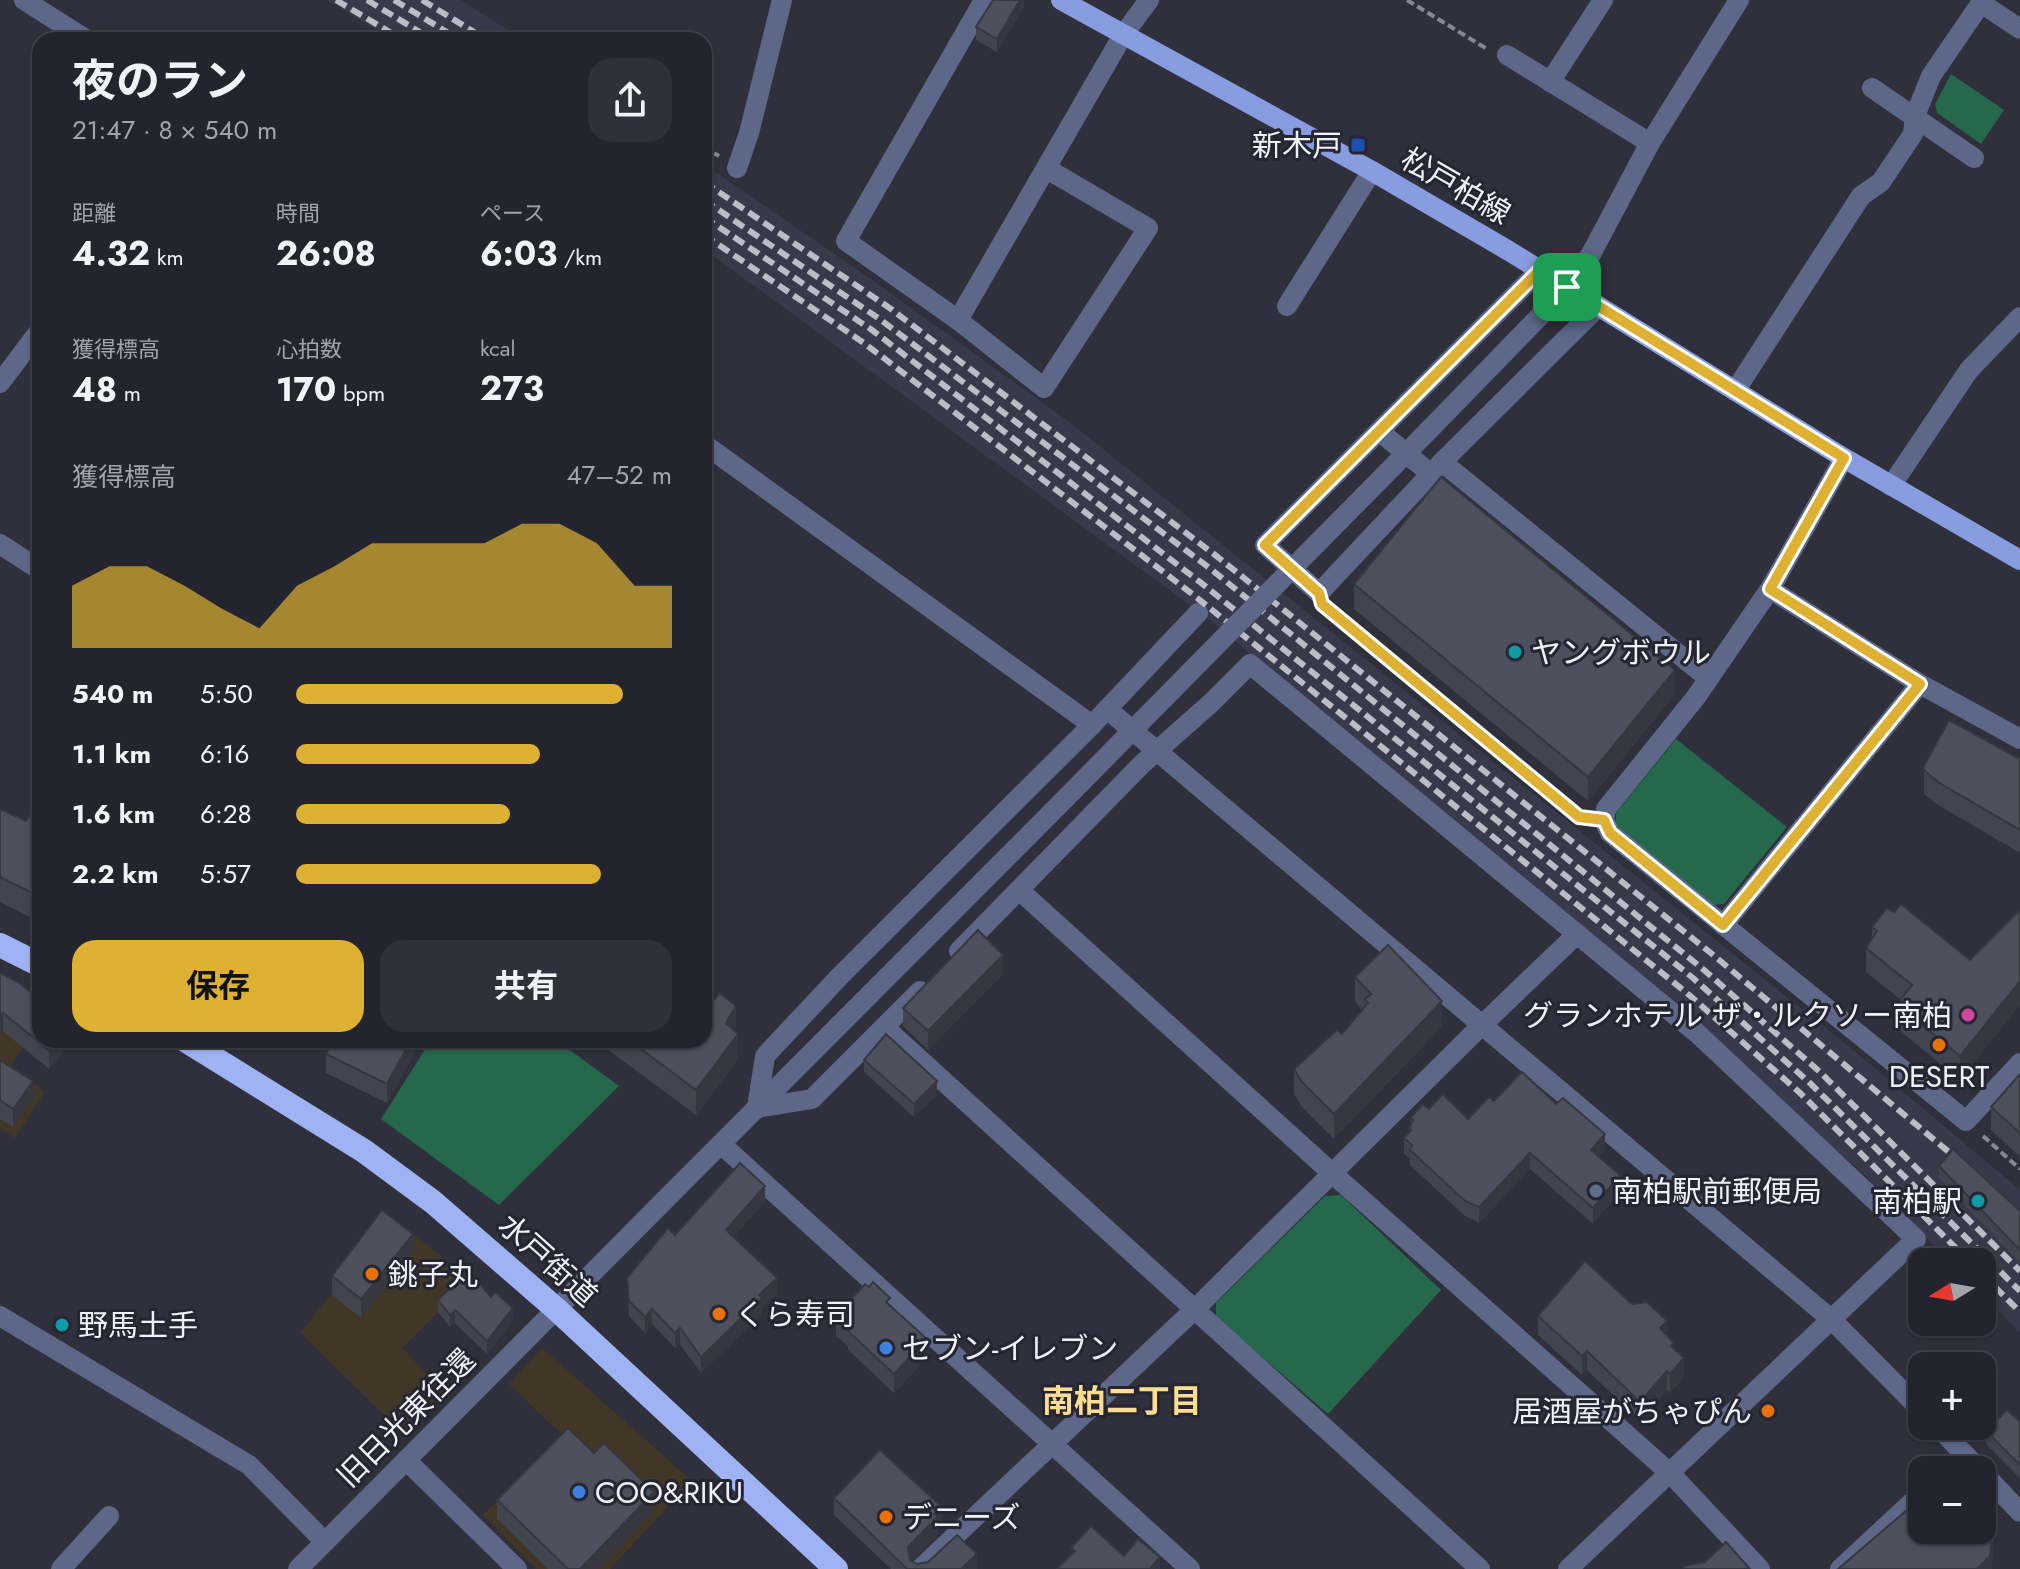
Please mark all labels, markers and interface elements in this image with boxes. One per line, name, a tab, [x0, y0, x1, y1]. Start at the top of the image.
text: 夜のラン	[72, 49, 248, 113]
button: share	[588, 58, 672, 142]
text: 21:47 · 8 × 540 m	[72, 111, 277, 149]
place label: 新木戸	[1252, 124, 1342, 167]
marker: 新木戸	[1349, 136, 1367, 154]
street label: 松戸柏線	[1393, 137, 1519, 235]
text: 距離	[72, 197, 116, 229]
text: 時間	[276, 197, 320, 229]
text: ペース	[480, 197, 545, 229]
text: 4.32	[72, 229, 150, 278]
text: 26:08	[276, 229, 376, 278]
text: 6:03	[480, 229, 557, 278]
text: km	[150, 241, 184, 273]
text: /km	[557, 241, 602, 273]
pin	[1533, 253, 1601, 321]
icon: arrive	[1545, 265, 1589, 309]
text: kcal	[480, 332, 516, 364]
text: 獲得標高	[72, 333, 160, 365]
text: 心拍数	[276, 333, 342, 365]
text: 273	[480, 364, 544, 413]
text: 48	[72, 365, 117, 414]
text: 170	[276, 365, 336, 414]
text: m	[117, 377, 141, 409]
text: bpm	[336, 377, 385, 409]
text: 47–52 m	[566, 456, 672, 494]
text: 獲得標高	[72, 458, 176, 496]
place label: ヤングボウル	[1531, 631, 1711, 674]
marker: ヤングボウル	[1506, 643, 1524, 661]
text: 540 m	[72, 675, 153, 713]
text: 5:50	[200, 675, 253, 713]
text: 1.1 km	[72, 735, 151, 773]
text: 6:16	[200, 735, 249, 773]
text: 1.6 km	[72, 795, 155, 833]
text: 6:28	[200, 795, 252, 833]
text: 2.2 km	[72, 855, 159, 893]
text: 5:57	[200, 855, 251, 893]
button: 保存	[72, 940, 364, 1032]
button: 共有	[380, 940, 672, 1032]
place label: グランホテル ザ・ルクソー南柏	[1523, 994, 1952, 1037]
marker: グランホテル ザ・ルクソー南柏	[1959, 1006, 1977, 1024]
marker: DESERT	[1930, 1036, 1948, 1054]
place label: DESERT	[1889, 1055, 1989, 1098]
place label: 南柏駅前郵便局	[1612, 1170, 1822, 1213]
place label: 南柏駅	[1872, 1180, 1962, 1223]
marker: 南柏駅前郵便局	[1587, 1182, 1605, 1200]
marker: 南柏駅	[1969, 1192, 1987, 1210]
street label: 水戸街道	[489, 1204, 607, 1316]
north arrow	[1908, 1248, 1996, 1336]
map controls	[1908, 1248, 1996, 1544]
place label: 銚子丸	[388, 1253, 478, 1296]
marker: 銚子丸	[363, 1265, 381, 1283]
place label: くら寿司	[735, 1293, 855, 1336]
place label: 野馬土手	[78, 1304, 198, 1347]
marker: くら寿司	[710, 1305, 728, 1323]
marker: 野馬土手	[53, 1316, 71, 1334]
place label: セブン-イレブン	[902, 1327, 1118, 1370]
street label: 旧日光東往還	[327, 1339, 485, 1497]
marker: セブン-イレブン	[877, 1339, 895, 1357]
button: +	[1908, 1352, 1996, 1440]
district label: 南柏二丁目	[1042, 1378, 1202, 1424]
place label: 居酒屋がちゃぴん	[1512, 1390, 1752, 1433]
marker: 居酒屋がちゃぴん	[1759, 1402, 1777, 1420]
button: −	[1908, 1456, 1996, 1544]
place label: COO&RIKU	[595, 1471, 743, 1514]
marker: COO&RIKU	[570, 1483, 588, 1501]
place label: デニーズ	[902, 1496, 1021, 1539]
marker: デニーズ	[877, 1508, 895, 1526]

